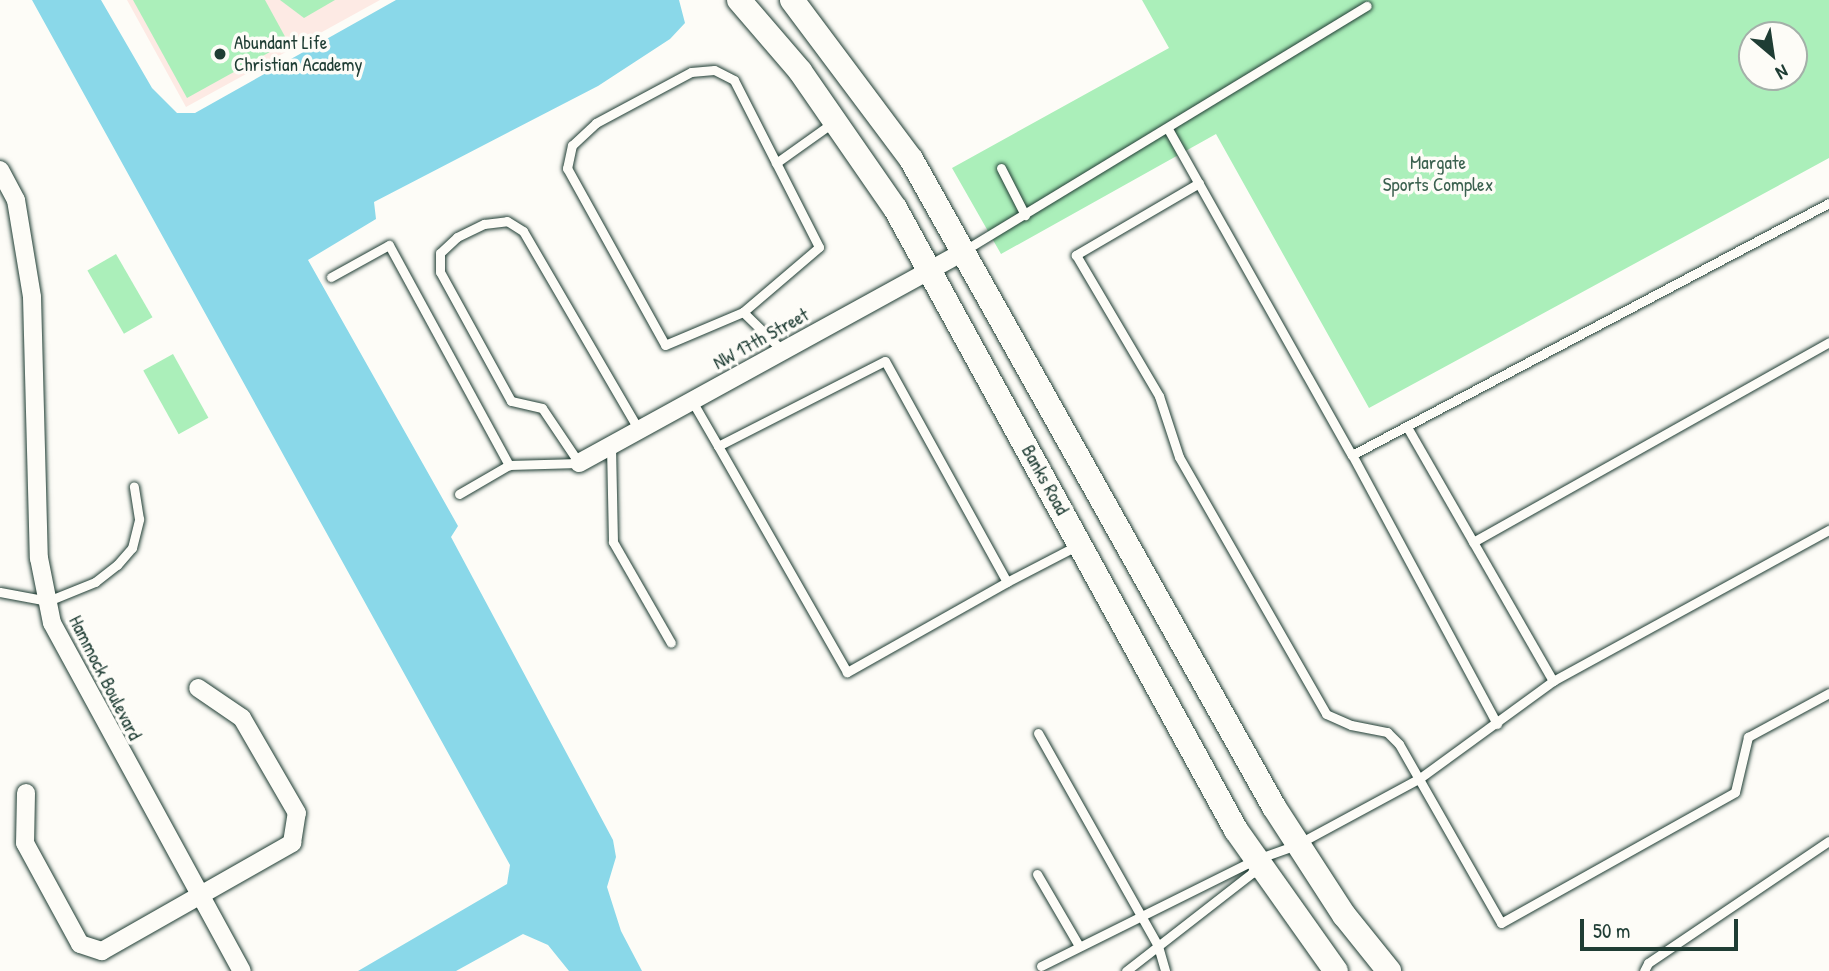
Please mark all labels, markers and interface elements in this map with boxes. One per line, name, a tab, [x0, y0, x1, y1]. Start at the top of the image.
north arrow	[1738, 21, 1808, 91]
place label: Abundant Life Christian Academy	[234, 32, 362, 76]
marker: Abundant Life Christian Academy	[212, 46, 228, 62]
text: N	[1771, 59, 1793, 86]
park label: Margate Sports Complex	[1383, 152, 1493, 196]
street label: NW 17th Street	[709, 303, 813, 375]
street label: Banks Road	[1017, 441, 1073, 519]
street label: Hammock Boulevard	[64, 612, 146, 744]
scale bar	[1584, 904, 1742, 948]
text: 50 m	[1593, 916, 1630, 945]

